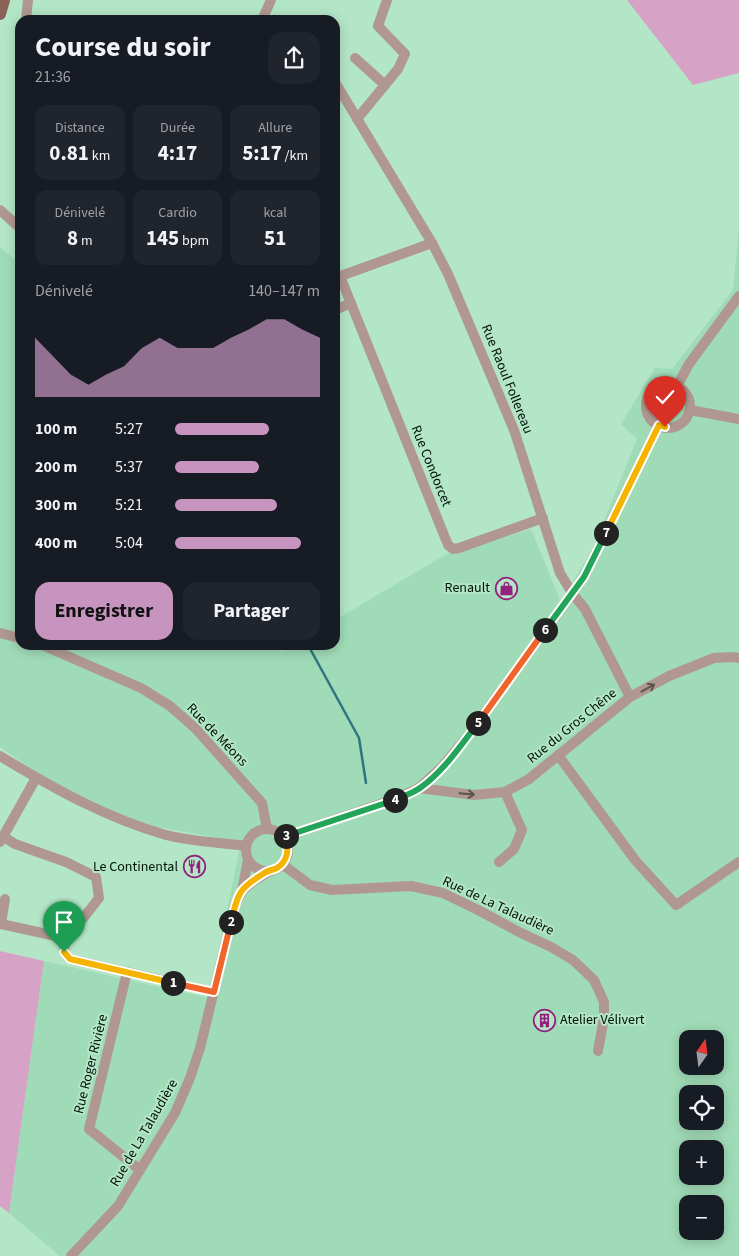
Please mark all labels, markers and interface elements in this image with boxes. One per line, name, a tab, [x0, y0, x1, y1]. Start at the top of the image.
text: Course du soir	[35, 27, 211, 67]
button: share	[268, 32, 320, 84]
text: 21:36	[35, 66, 71, 88]
text: Distance	[55, 118, 105, 138]
text: Durée	[160, 118, 195, 138]
text: Allure	[258, 118, 292, 138]
text: 0.81	[49, 138, 89, 168]
text: 4:17	[158, 138, 197, 168]
text: 5:17	[242, 138, 282, 168]
text: km	[89, 146, 110, 166]
text: /km	[282, 146, 308, 166]
text: Dénivelé	[55, 203, 105, 223]
text: Cardio	[158, 203, 197, 223]
text: kcal	[263, 203, 287, 223]
text: 8	[67, 223, 78, 253]
text: 145	[146, 223, 179, 253]
text: 51	[264, 223, 286, 253]
text: m	[78, 231, 93, 251]
text: bpm	[179, 231, 209, 251]
text: Dénivelé	[35, 280, 93, 302]
text: 140–147 m	[248, 280, 320, 302]
street label: Rue Raoul Follereau	[476, 321, 538, 437]
pin	[644, 376, 686, 427]
icon: check	[651, 383, 679, 411]
text: 100 m	[35, 418, 77, 440]
text: 5:27	[115, 418, 143, 440]
street label: Rue Condorcet	[406, 422, 457, 510]
text: 200 m	[35, 456, 77, 478]
text: 5:37	[115, 456, 143, 478]
text: 300 m	[35, 494, 77, 516]
text: 5:21	[115, 494, 143, 516]
pin: 7	[594, 520, 618, 546]
text: 7	[603, 523, 610, 543]
text: 400 m	[35, 532, 77, 554]
text: 5:04	[115, 532, 143, 554]
shop icon: Renault	[494, 576, 518, 600]
place label: Renault	[445, 578, 490, 598]
button: Enregistrer	[35, 582, 173, 640]
button: Partager	[183, 582, 320, 640]
pin: 6	[532, 618, 558, 642]
text: 6	[542, 620, 549, 640]
one-way arrow	[640, 682, 654, 692]
street label: Rue du Gros Chêne	[523, 684, 621, 768]
street label: Rue de Méons	[182, 699, 252, 771]
pin: 5	[466, 710, 490, 736]
text: 5	[475, 713, 482, 733]
pin: 4	[382, 788, 408, 812]
one-way arrow	[459, 789, 475, 798]
text: 4	[392, 790, 399, 810]
pin: 3	[274, 824, 298, 848]
text: 3	[283, 826, 290, 846]
restaurant icon: Le Continental	[182, 855, 206, 879]
place label: Le Continental	[93, 857, 178, 877]
street label: Rue de La Talaudière	[439, 871, 557, 941]
pin	[43, 901, 85, 952]
icon: arrive	[50, 908, 78, 936]
pin: 2	[218, 910, 244, 934]
text: 2	[228, 912, 235, 932]
pin: 1	[160, 970, 186, 996]
text: 1	[170, 973, 177, 993]
building icon: Atelier Vélivert	[532, 1008, 556, 1032]
place label: Atelier Vélivert	[560, 1010, 645, 1030]
street label: Rue Roger Rivière	[69, 1012, 113, 1116]
north arrow	[679, 1030, 724, 1075]
map controls	[679, 1030, 724, 1240]
street label: Rue de La Talaudière	[105, 1076, 183, 1190]
button: locate	[679, 1085, 724, 1130]
button: +	[679, 1140, 724, 1185]
button: −	[679, 1195, 724, 1240]

